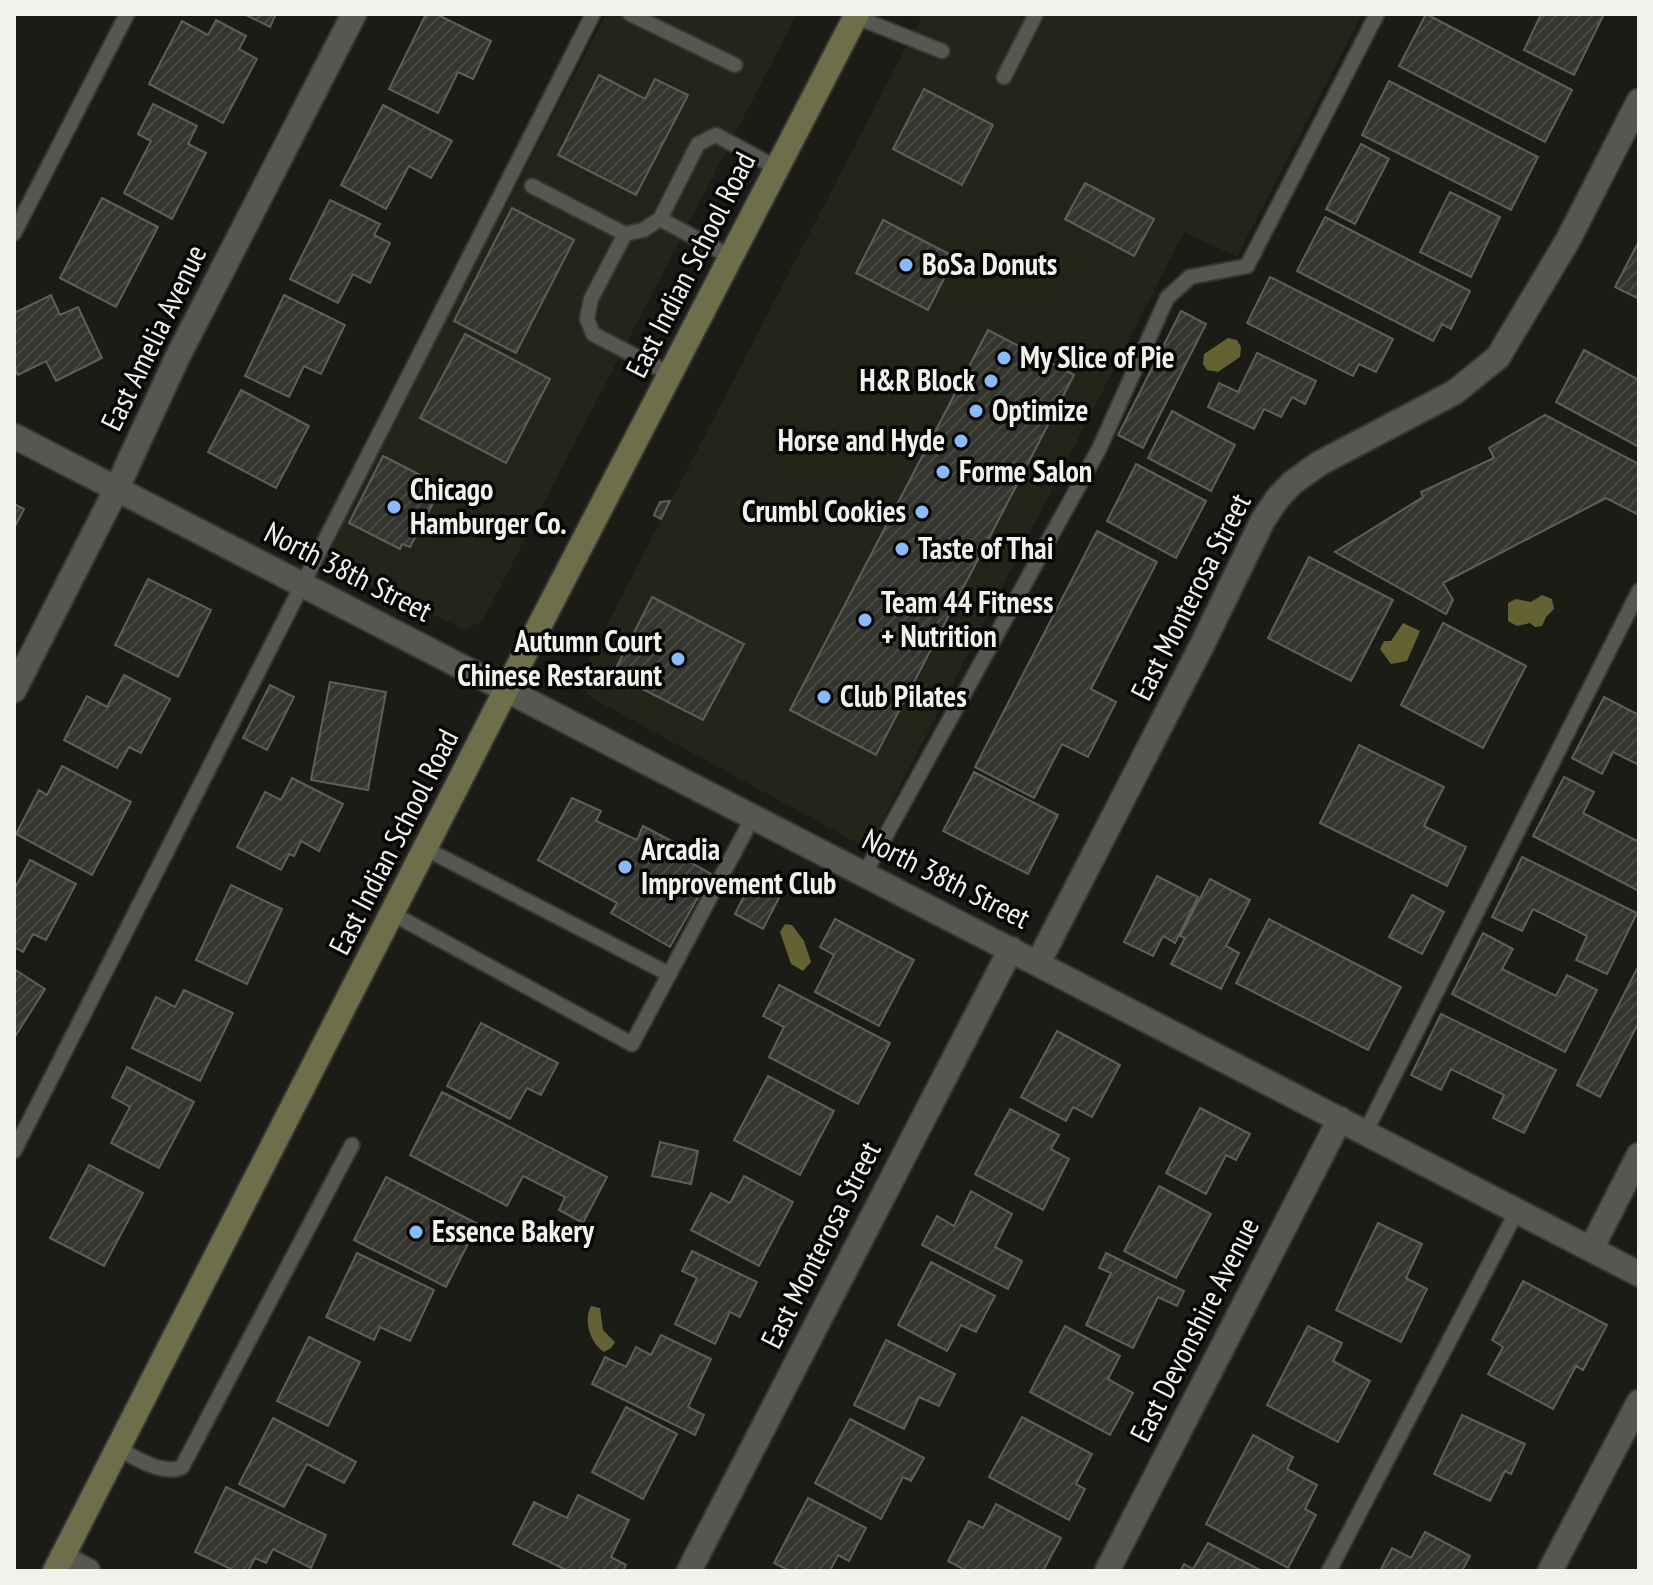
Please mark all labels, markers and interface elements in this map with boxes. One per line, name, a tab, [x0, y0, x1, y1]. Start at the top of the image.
street label: East Indian School Road	[616, 145, 763, 384]
street label: East Amelia Avenue	[91, 238, 214, 437]
place label: BoSa Donuts	[922, 244, 1057, 283]
marker: BoSa Donuts	[897, 256, 915, 274]
place label: My Slice of Pie	[1020, 337, 1175, 376]
marker: My Slice of Pie	[995, 349, 1013, 367]
place label: H&R Block	[859, 360, 976, 399]
marker: H&R Block	[982, 372, 1000, 390]
place label: Optimize	[992, 390, 1088, 429]
marker: Optimize	[967, 402, 985, 420]
place label: Horse and Hyde	[778, 420, 945, 459]
marker: Horse and Hyde	[952, 432, 970, 450]
place label: Forme Salon	[959, 451, 1092, 490]
marker: Forme Salon	[934, 463, 952, 481]
place label: Chicago Hamburger Co.	[410, 469, 567, 542]
street label: East Monterosa Street	[1121, 486, 1259, 706]
place label: Crumbl Cookies	[742, 491, 906, 530]
marker: Chicago Hamburger Co.	[385, 498, 403, 516]
marker: Crumbl Cookies	[913, 503, 931, 521]
street label: North 38th Street	[258, 512, 440, 630]
place label: Taste of Thai	[918, 528, 1053, 567]
marker: Taste of Thai	[893, 540, 911, 558]
place label: Team 44 Fitness + Nutrition	[881, 582, 1054, 655]
marker: Team 44 Fitness + Nutrition	[856, 611, 874, 629]
place label: Autumn Court Chinese Restaraunt	[457, 621, 662, 694]
marker: Autumn Court Chinese Restaraunt	[669, 650, 687, 668]
place label: Club Pilates	[840, 676, 967, 715]
marker: Club Pilates	[815, 688, 833, 706]
street label: East Indian School Road	[319, 722, 466, 961]
street label: North 38th Street	[856, 819, 1038, 937]
place label: Arcadia Improvement Club	[640, 829, 836, 902]
marker: Arcadia Improvement Club	[616, 858, 634, 876]
street label: East Monterosa Street	[751, 1134, 889, 1354]
street label: East Devonshire Avenue	[1120, 1210, 1267, 1448]
place label: Essence Bakery	[432, 1211, 595, 1250]
marker: Essence Bakery	[407, 1223, 425, 1241]

